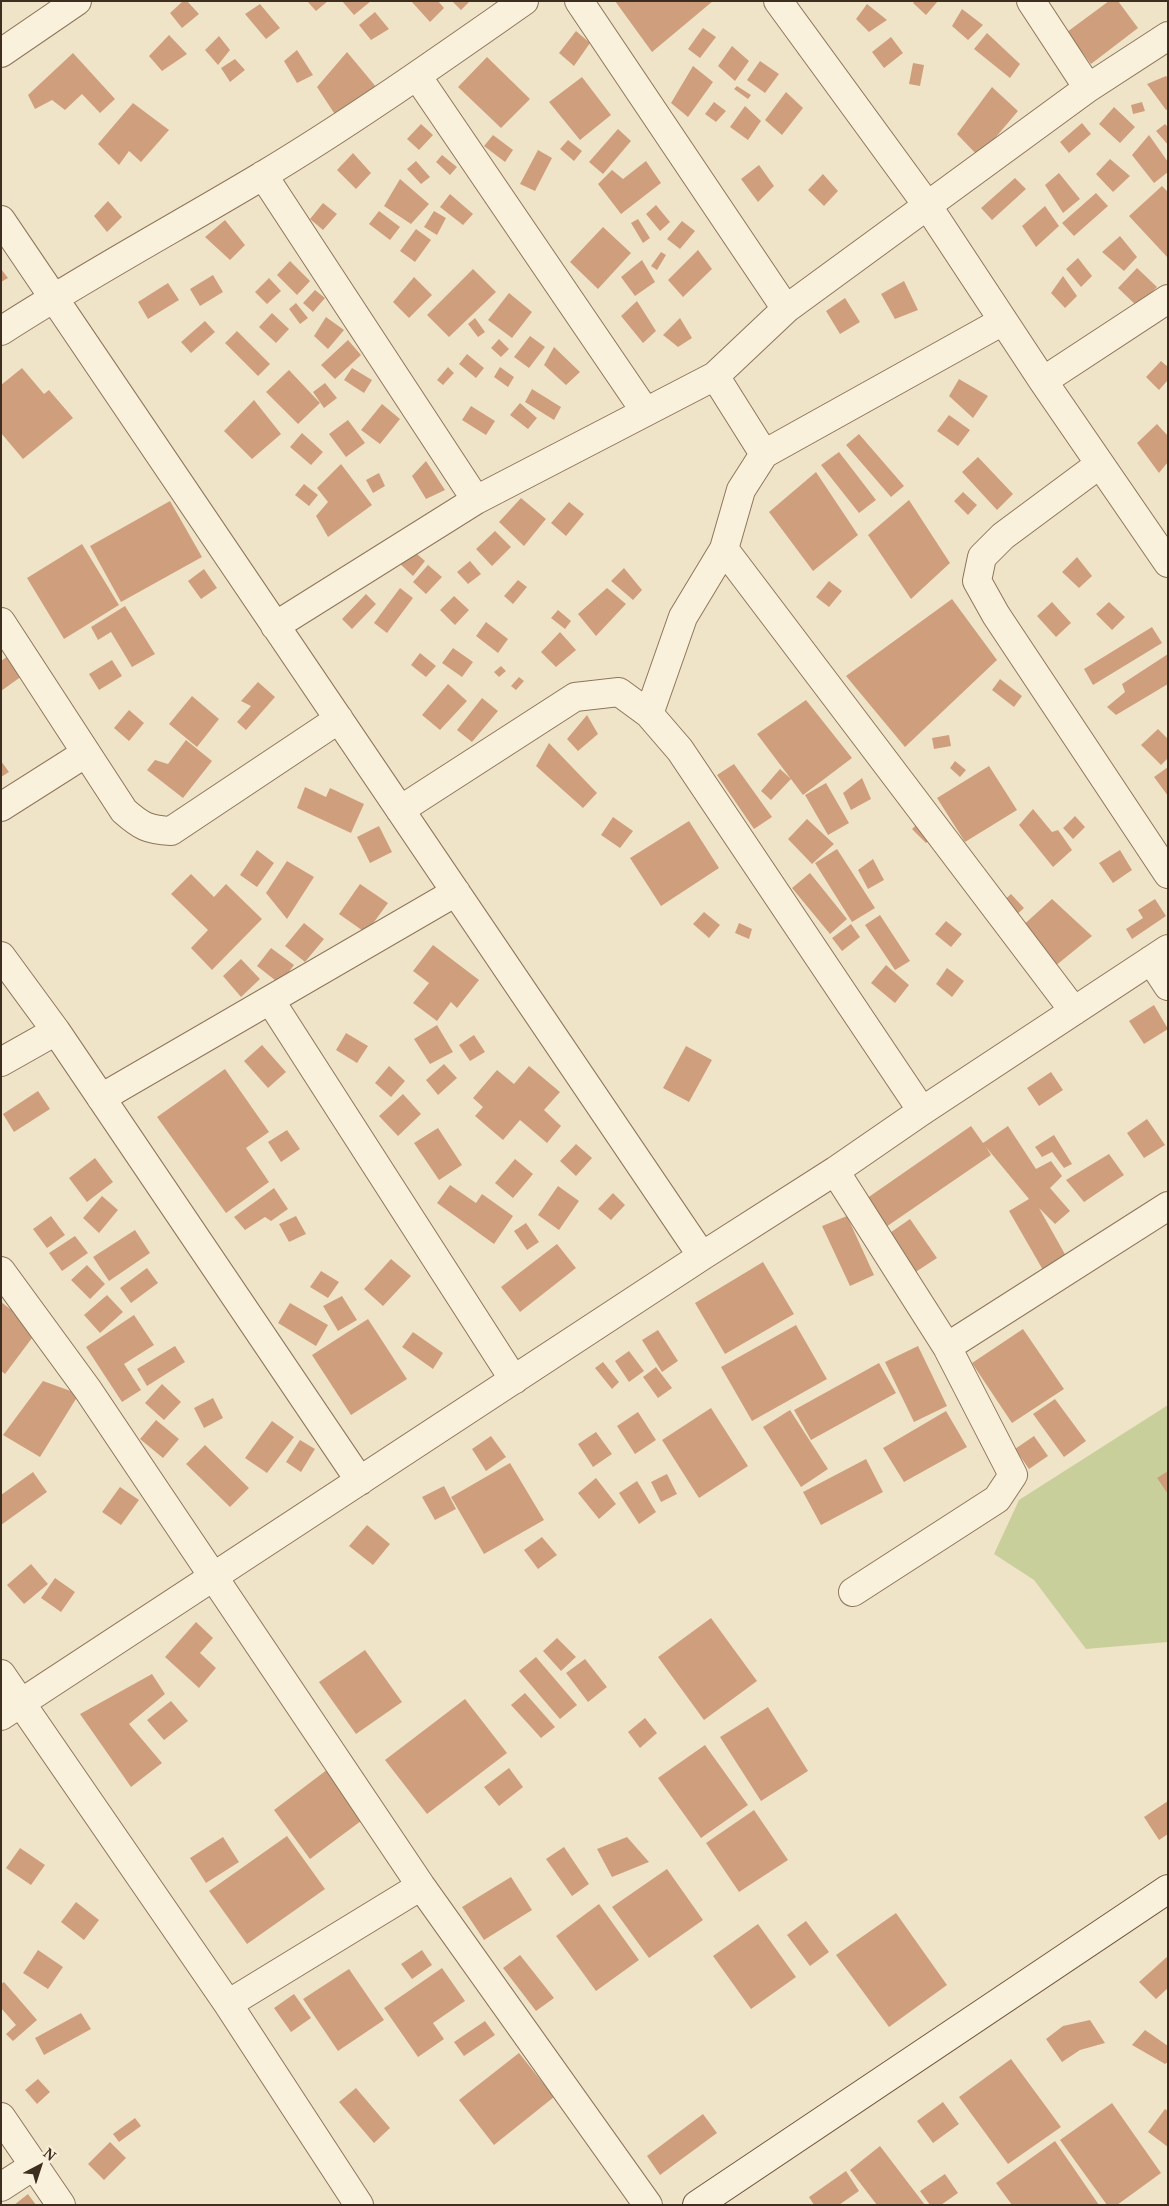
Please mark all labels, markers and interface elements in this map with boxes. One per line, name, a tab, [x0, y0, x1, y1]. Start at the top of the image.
north arrow	[15, 2141, 65, 2191]
text: N	[40, 2143, 60, 2165]

